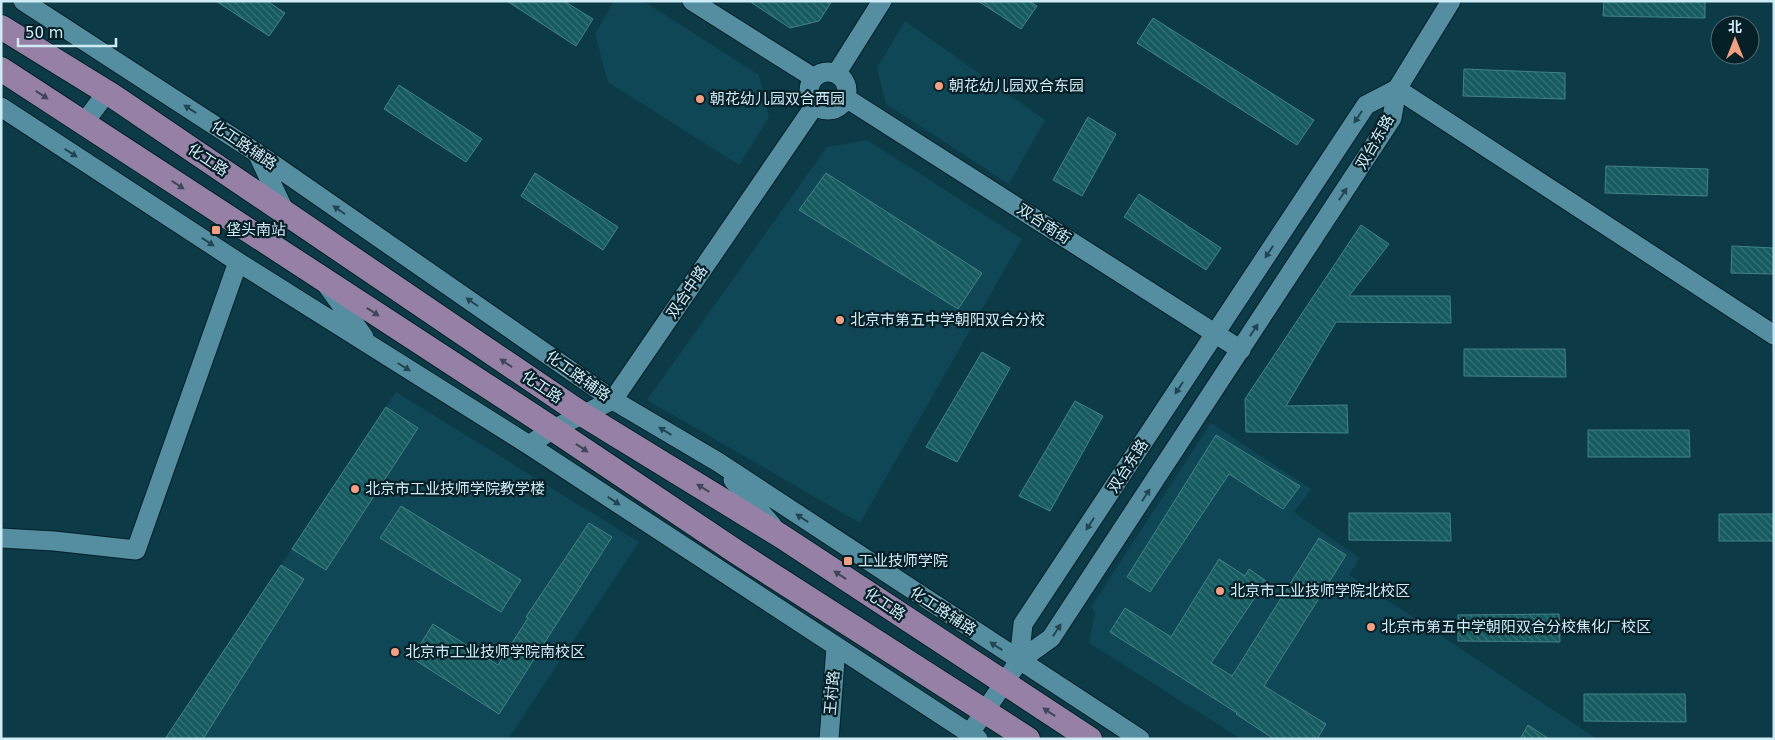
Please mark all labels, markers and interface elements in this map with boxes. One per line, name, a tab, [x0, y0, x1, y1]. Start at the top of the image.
scale bar	[18, 15, 115, 47]
north arrow	[1710, 15, 1760, 65]
text: 北	[1728, 19, 1742, 35]
text: 50 m	[25, 24, 63, 42]
place label: 朝花幼儿园双合东园	[949, 77, 1084, 95]
marker: 朝花幼儿园双合东园	[933, 80, 945, 92]
one-way arrow	[36, 90, 49, 100]
place label: 朝花幼儿园双合西园	[710, 90, 845, 108]
marker: 朝花幼儿园双合西园	[694, 93, 706, 105]
one-way arrow	[183, 104, 196, 114]
one-way arrow	[1353, 110, 1363, 123]
street label: 双台东路	[1352, 112, 1398, 172]
street label: 化工路辅路	[208, 117, 280, 173]
street label: 化工路	[184, 140, 232, 180]
one-way arrow	[65, 148, 78, 158]
one-way arrow	[171, 180, 185, 190]
one-way arrow	[1338, 187, 1348, 200]
street label: 双合南街	[1014, 200, 1074, 248]
one-way arrow	[332, 205, 346, 215]
place label: 垡头南站	[226, 221, 286, 239]
marker: 垡头南站	[210, 224, 222, 236]
one-way arrow	[201, 237, 214, 247]
one-way arrow	[1264, 246, 1273, 259]
street label: 双合中路	[663, 262, 711, 322]
one-way arrow	[465, 297, 479, 307]
one-way arrow	[366, 307, 379, 316]
place label: 北京市第五中学朝阳双合分校	[850, 311, 1045, 329]
marker: 北京市第五中学朝阳双合分校	[834, 314, 846, 326]
one-way arrow	[1250, 323, 1259, 336]
street label: 化工路辅路	[542, 347, 614, 405]
one-way arrow	[500, 358, 513, 368]
one-way arrow	[397, 362, 410, 371]
street label: 化工路	[518, 367, 566, 407]
one-way arrow	[1174, 381, 1184, 395]
one-way arrow	[658, 426, 671, 435]
street label: 双台东路	[1104, 436, 1152, 496]
one-way arrow	[575, 444, 589, 453]
place label: 北京市工业技师学院教学楼	[365, 480, 545, 498]
marker: 北京市工业技师学院教学楼	[349, 483, 361, 495]
one-way arrow	[696, 483, 709, 492]
one-way arrow	[1141, 488, 1151, 501]
one-way arrow	[608, 497, 621, 506]
one-way arrow	[795, 513, 809, 523]
one-way arrow	[1085, 517, 1094, 530]
place label: 工业技师学院	[858, 552, 948, 570]
marker: 工业技师学院	[842, 555, 854, 567]
one-way arrow	[833, 570, 847, 579]
place label: 北京市工业技师学院北校区	[1230, 582, 1410, 600]
street label: 化工路辅路	[907, 583, 979, 639]
street label: 化工路	[861, 584, 909, 624]
marker: 北京市工业技师学院北校区	[1214, 585, 1226, 597]
place label: 北京市第五中学朝阳双合分校焦化厂校区	[1381, 618, 1651, 636]
marker: 北京市第五中学朝阳双合分校焦化厂校区	[1365, 621, 1377, 633]
one-way arrow	[1052, 624, 1061, 637]
one-way arrow	[989, 641, 1003, 651]
place label: 北京市工业技师学院南校区	[405, 643, 585, 661]
marker: 北京市工业技师学院南校区	[389, 646, 401, 658]
street label: 王村路	[821, 670, 843, 716]
one-way arrow	[1042, 708, 1055, 717]

